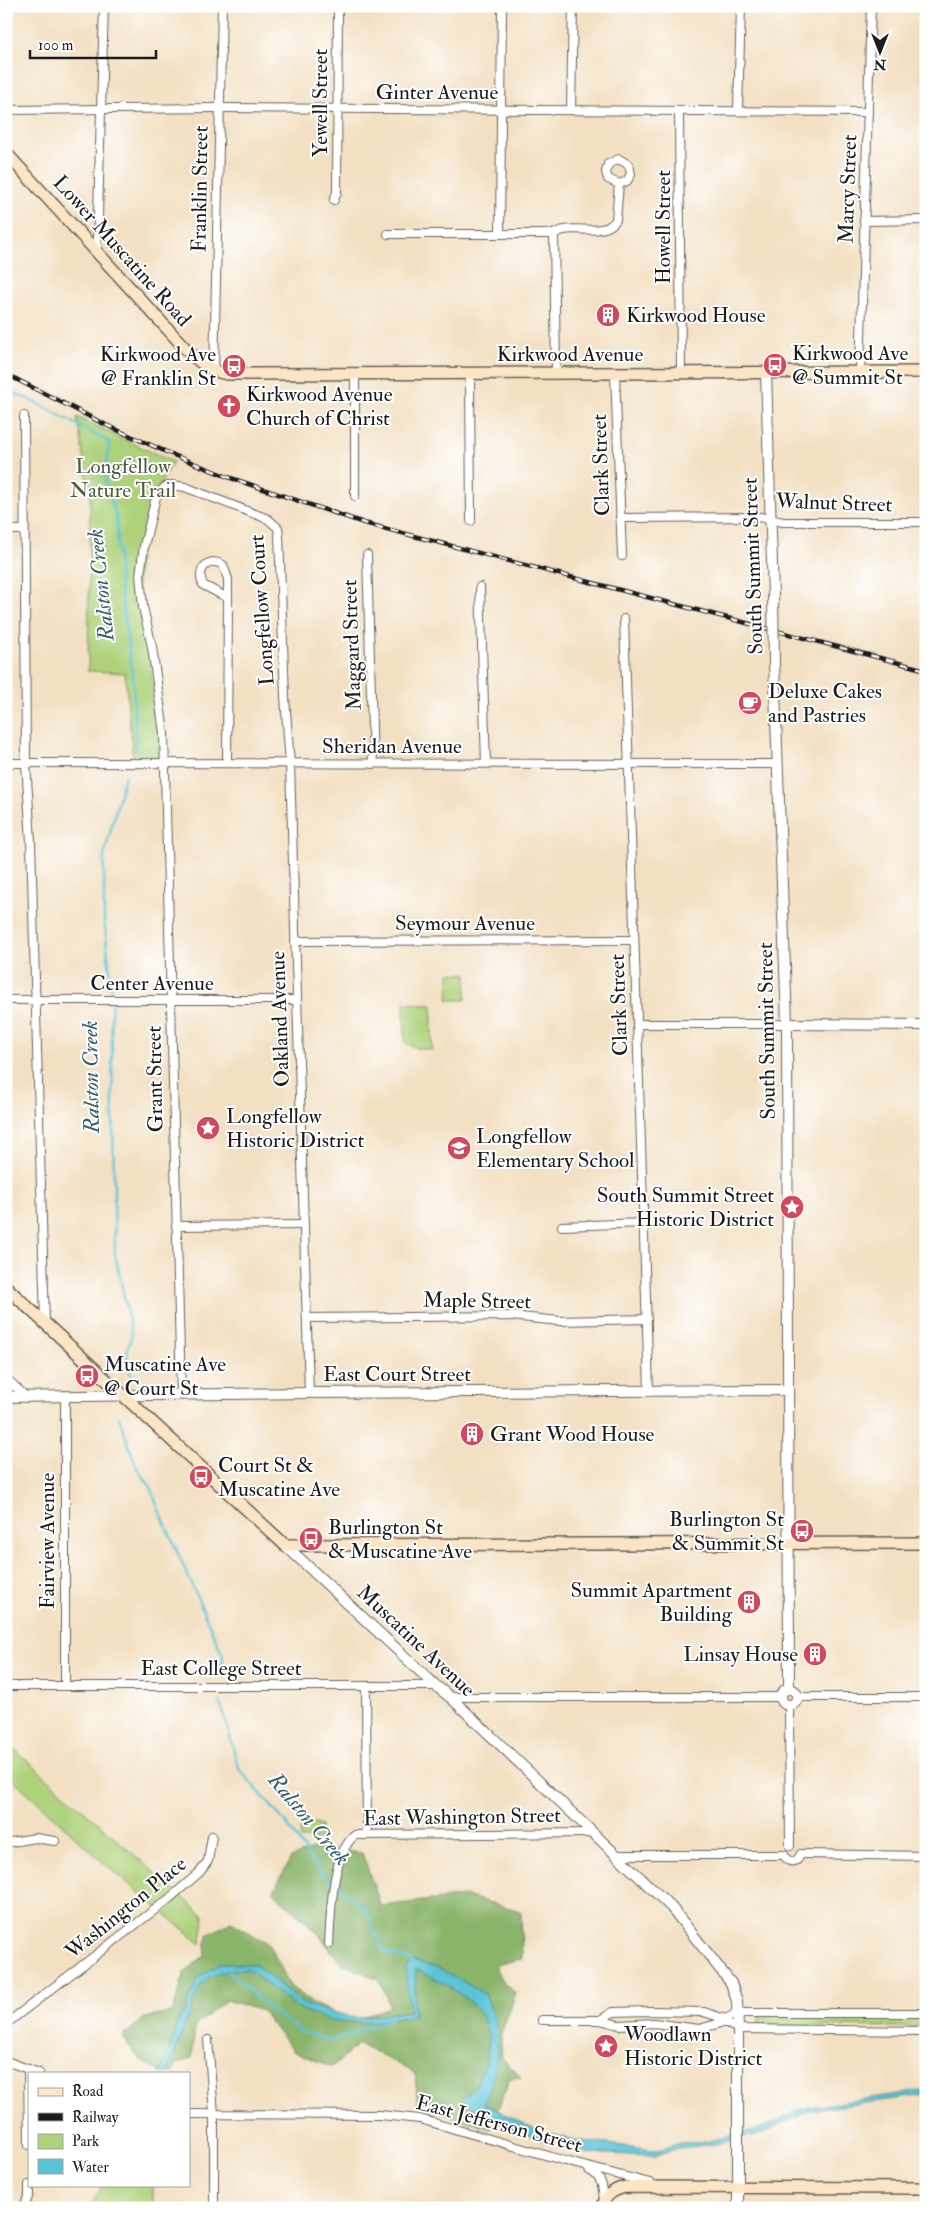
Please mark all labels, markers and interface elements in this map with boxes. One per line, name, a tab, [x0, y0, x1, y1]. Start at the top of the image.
scale bar	[30, 28, 156, 60]
north arrow	[854, 28, 904, 78]
text: 100 m	[38, 36, 74, 55]
street label: Yewell Street	[307, 49, 334, 157]
text: N	[873, 56, 887, 73]
street label: Ginter Avenue	[376, 79, 498, 106]
street label: Franklin Street	[185, 125, 215, 253]
street label: Marcy Street	[833, 134, 863, 244]
street label: Lower Muscatine Road	[47, 170, 198, 333]
street label: Howell Street	[650, 170, 677, 284]
building icon: Kirkwood House	[595, 302, 621, 328]
place label: Kirkwood House	[626, 302, 766, 329]
place label: Kirkwood Ave @ Summit St	[792, 340, 908, 391]
place label: Kirkwood Ave @ Franklin St	[100, 341, 216, 392]
street label: Kirkwood Avenue	[497, 341, 643, 368]
bus stop icon: Kirkwood Ave @ Summit St	[762, 352, 788, 378]
bus stop icon: Kirkwood Ave @ Franklin St	[221, 353, 247, 379]
place label: Kirkwood Avenue Church of Christ	[246, 381, 393, 432]
church icon: Kirkwood Avenue Church of Christ	[216, 393, 242, 419]
street label: Clark Street	[586, 413, 616, 517]
park label: Longfellow Nature Trail	[70, 453, 177, 504]
street label: South Summit Street	[736, 477, 770, 655]
street label: Walnut Street	[774, 487, 893, 519]
water label: Ralston Creek	[81, 527, 121, 644]
street label: Longfellow Court	[243, 533, 281, 686]
street label: Maggard Street	[336, 579, 368, 711]
place label: Deluxe Cakes and Pastries	[768, 678, 882, 729]
cafe icon: Deluxe Cakes and Pastries	[737, 690, 763, 716]
street label: Sheridan Avenue	[322, 733, 462, 760]
street label: Seymour Avenue	[395, 910, 535, 937]
street label: South Summit Street	[752, 942, 782, 1120]
street label: Oakland Avenue	[264, 950, 296, 1087]
street label: Clark Street	[604, 953, 634, 1057]
street label: Center Avenue	[90, 970, 214, 997]
water label: Ralston Creek	[76, 1020, 106, 1135]
street label: Grant Street	[141, 1025, 169, 1133]
place label: Longfellow Historic District	[226, 1103, 365, 1154]
place icon: Longfellow Historic District	[195, 1115, 221, 1141]
place label: Longfellow Elementary School	[476, 1123, 635, 1174]
school or university icon: Longfellow Elementary School	[446, 1135, 472, 1161]
place label: South Summit Street Historic District	[597, 1182, 774, 1233]
place icon: South Summit Street Historic District	[779, 1194, 805, 1220]
street label: Maple Street	[423, 1287, 532, 1315]
place label: Muscatine Ave @ Court St	[104, 1351, 226, 1402]
street label: East Court Street	[323, 1361, 471, 1388]
bus stop icon: Muscatine Ave @ Court St	[74, 1363, 100, 1389]
building icon: Grant Wood House	[459, 1421, 485, 1447]
place label: Grant Wood House	[490, 1421, 655, 1448]
place label: Court St & Muscatine Ave	[218, 1452, 340, 1503]
bus stop icon: Court St & Muscatine Ave	[188, 1464, 214, 1490]
street label: Fairview Avenue	[34, 1473, 61, 1609]
place label: Burlington St & Summit St	[669, 1506, 784, 1557]
place label: Burlington St & Muscatine Ave	[328, 1514, 472, 1565]
bus stop icon: Burlington St & Summit St	[789, 1518, 815, 1544]
bus stop icon: Burlington St & Muscatine Ave	[298, 1526, 324, 1552]
place label: Summit Apartment Building	[571, 1577, 733, 1628]
street label: Muscatine Avenue	[351, 1579, 481, 1703]
building icon: Summit Apartment Building	[736, 1589, 762, 1615]
place label: Linsay House	[683, 1641, 798, 1668]
building icon: Linsay House	[802, 1641, 828, 1667]
street label: East College Street	[140, 1655, 302, 1682]
water label: Ralston Creek	[261, 1766, 356, 1871]
street label: East Washington Street	[363, 1802, 561, 1832]
street label: Washington Place	[59, 1851, 192, 1966]
place label: Woodlawn Historic District	[623, 2021, 763, 2072]
place icon: Woodlawn Historic District	[593, 2033, 619, 2059]
legend	[28, 2072, 190, 2186]
text: Road	[72, 2082, 104, 2101]
street label: East Jefferson Street	[413, 2089, 585, 2159]
text: Railway	[72, 2108, 119, 2127]
text: Park	[72, 2132, 99, 2151]
text: Water	[71, 2158, 109, 2177]

